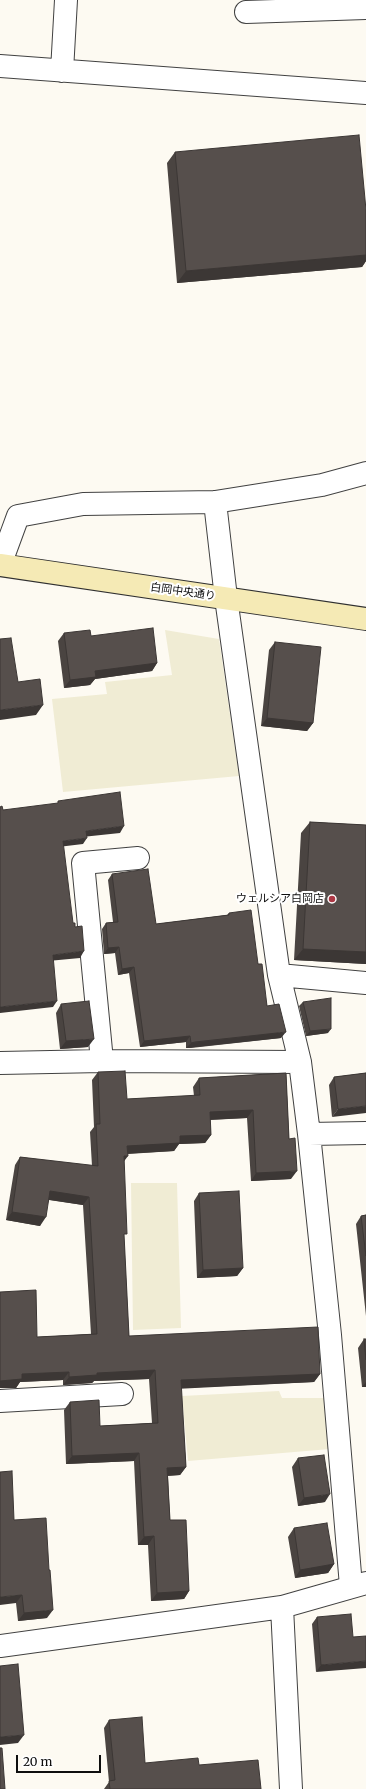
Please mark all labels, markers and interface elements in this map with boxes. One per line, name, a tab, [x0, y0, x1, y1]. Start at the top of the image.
street label: 白岡中央通り	[149, 581, 217, 603]
place label: ウェルシア白岡店	[236, 892, 324, 906]
marker: ウェルシア白岡店	[327, 894, 337, 904]
scale bar	[18, 1747, 103, 1773]
text: 20 m	[23, 1754, 52, 1769]

